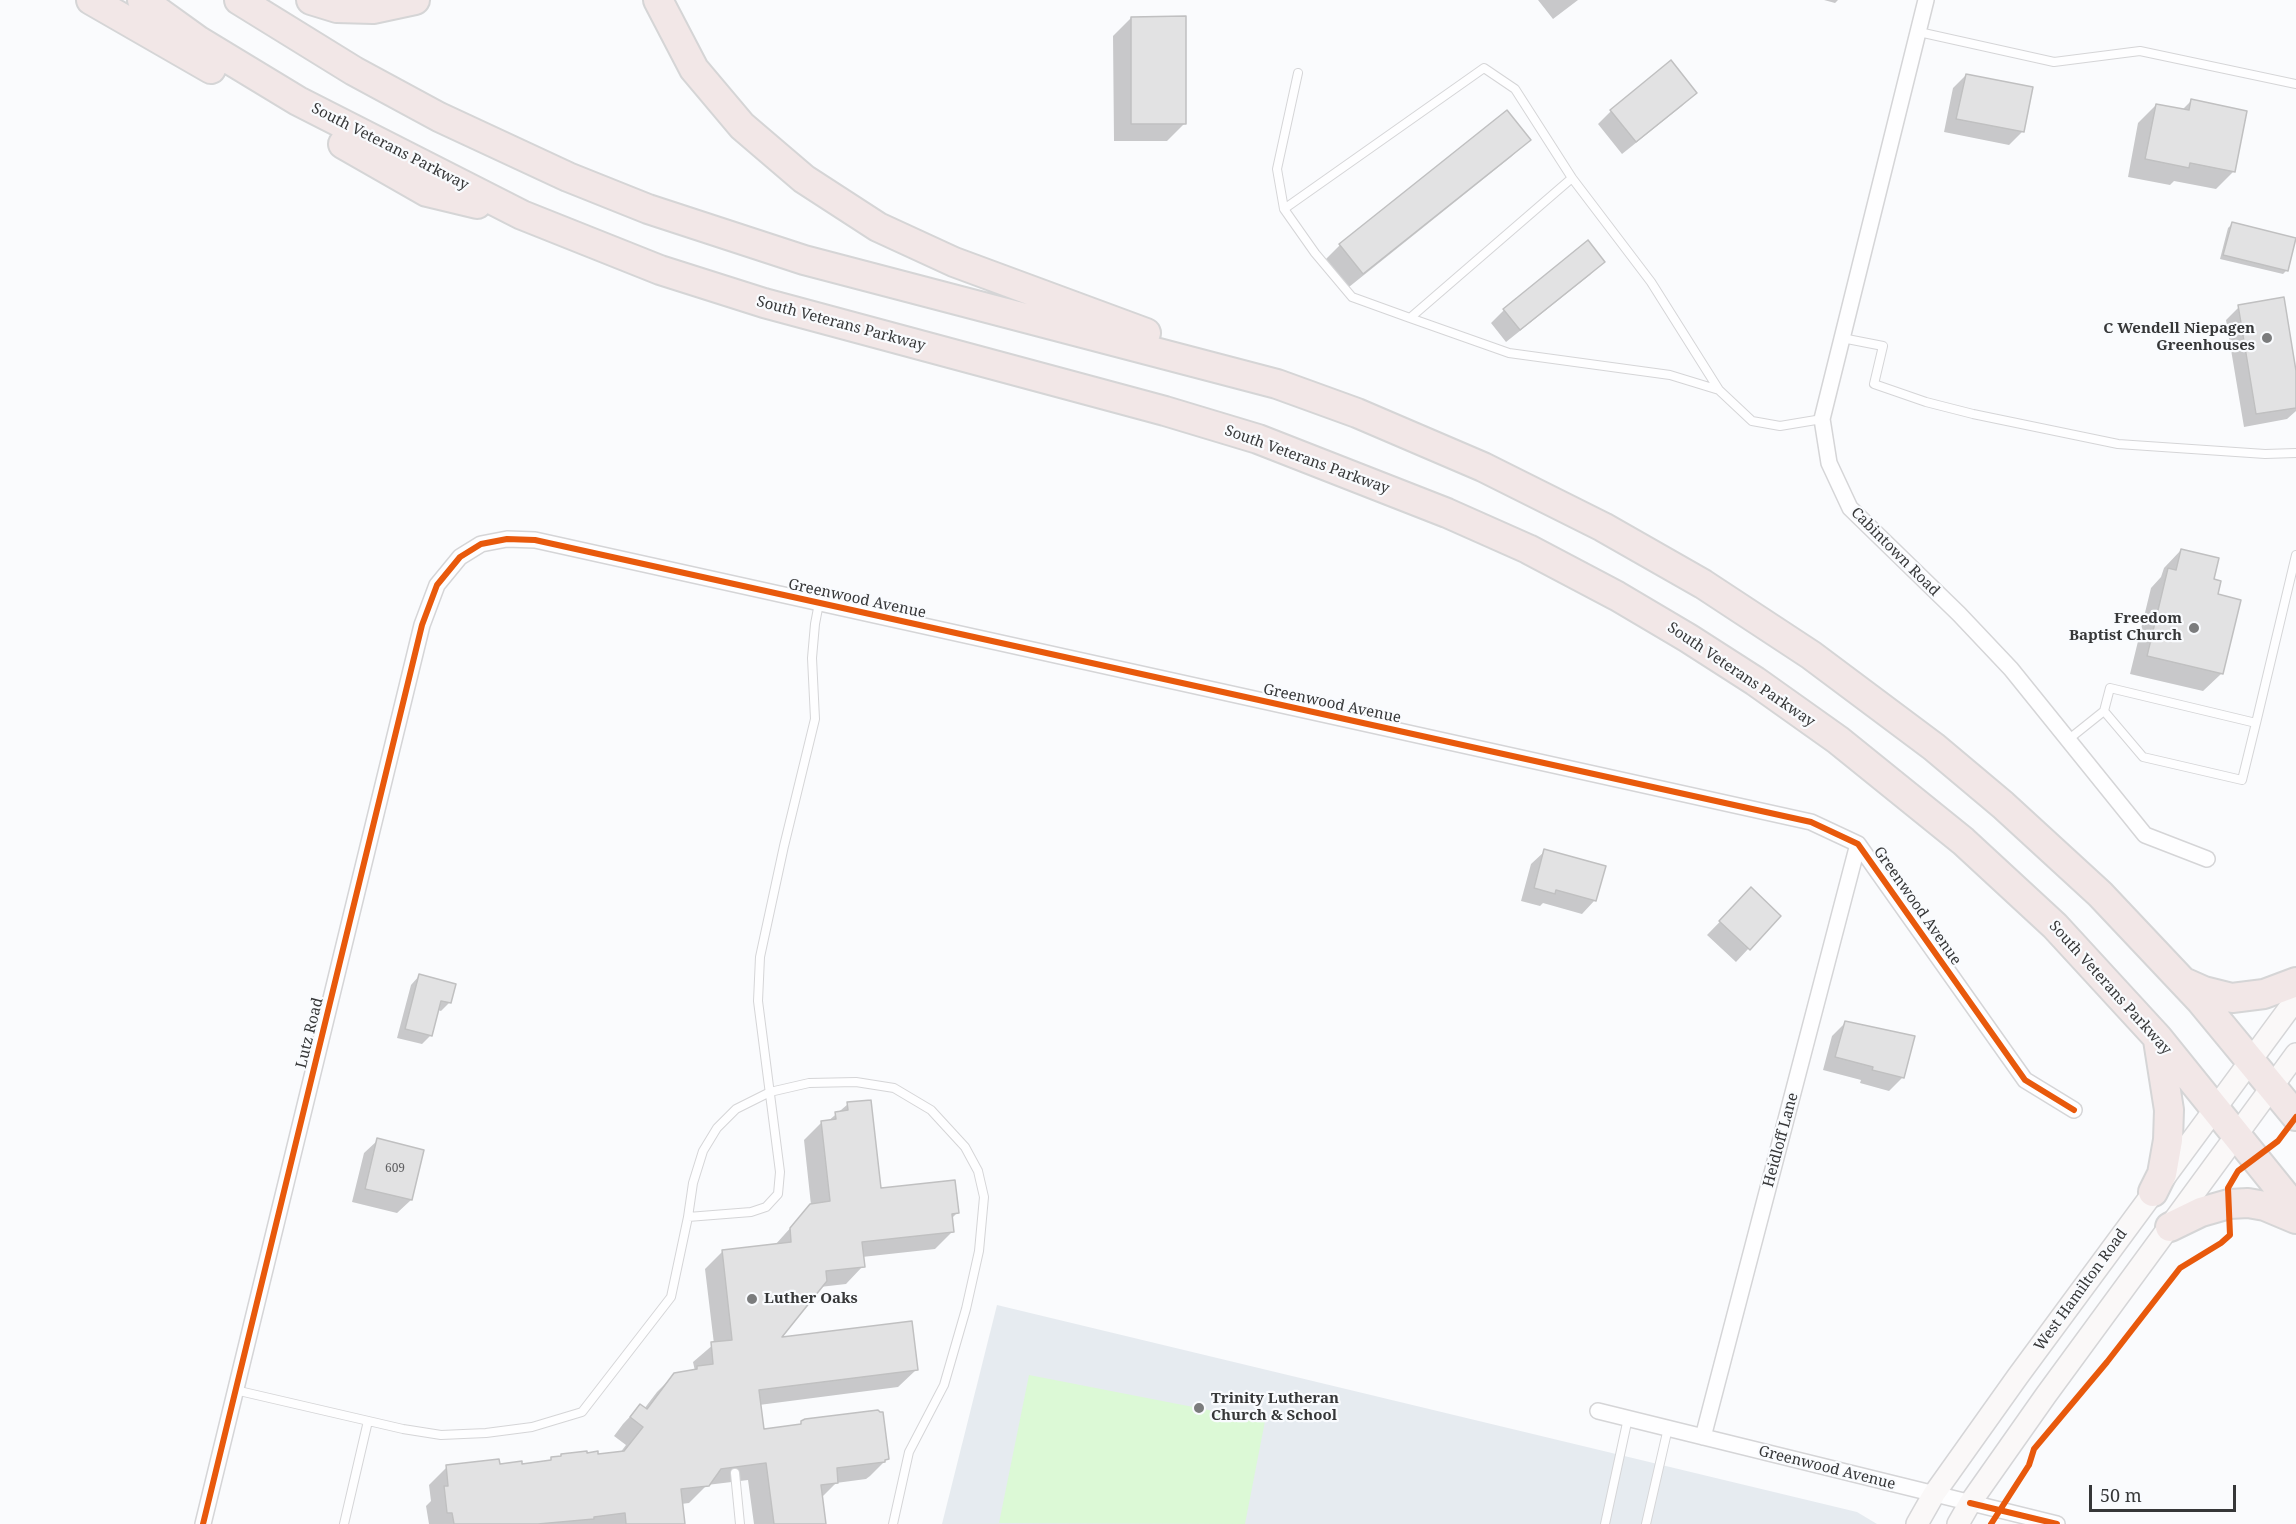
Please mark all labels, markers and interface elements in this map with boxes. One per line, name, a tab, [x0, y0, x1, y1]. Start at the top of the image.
street label: South Veterans Parkway	[308, 99, 472, 195]
street label: South Veterans Parkway	[755, 293, 927, 355]
place label: C Wendell Niepagen Greenhouses	[2103, 320, 2255, 355]
marker: C Wendell Niepagen Greenhouses	[2260, 331, 2274, 345]
street label: South Veterans Parkway	[1222, 422, 1392, 498]
street label: Cabintown Road	[1847, 504, 1943, 600]
street label: Greenwood Avenue	[786, 576, 928, 622]
place label: Freedom Baptist Church	[2069, 610, 2182, 645]
street label: South Veterans Parkway	[1664, 619, 1818, 731]
marker: Freedom Baptist Church	[2187, 621, 2201, 635]
street label: Greenwood Avenue	[1261, 681, 1403, 727]
street label: Greenwood Avenue	[1869, 843, 1965, 969]
street label: South Veterans Parkway	[2045, 917, 2175, 1059]
street label: Lutz Road	[293, 996, 327, 1070]
street label: Heidloff Lane	[1760, 1091, 1802, 1189]
house number: 609	[385, 1162, 405, 1176]
street label: West Hamilton Road	[2031, 1225, 2131, 1355]
place label: Luther Oaks	[764, 1290, 858, 1308]
marker: Luther Oaks	[745, 1292, 759, 1306]
place label: Trinity Lutheran Church & School	[1211, 1390, 1339, 1425]
marker: Trinity Lutheran Church & School	[1192, 1401, 1206, 1415]
street label: Greenwood Avenue	[1757, 1442, 1897, 1494]
scale bar	[2092, 1473, 2239, 1511]
text: 50 m	[2100, 1483, 2142, 1507]

